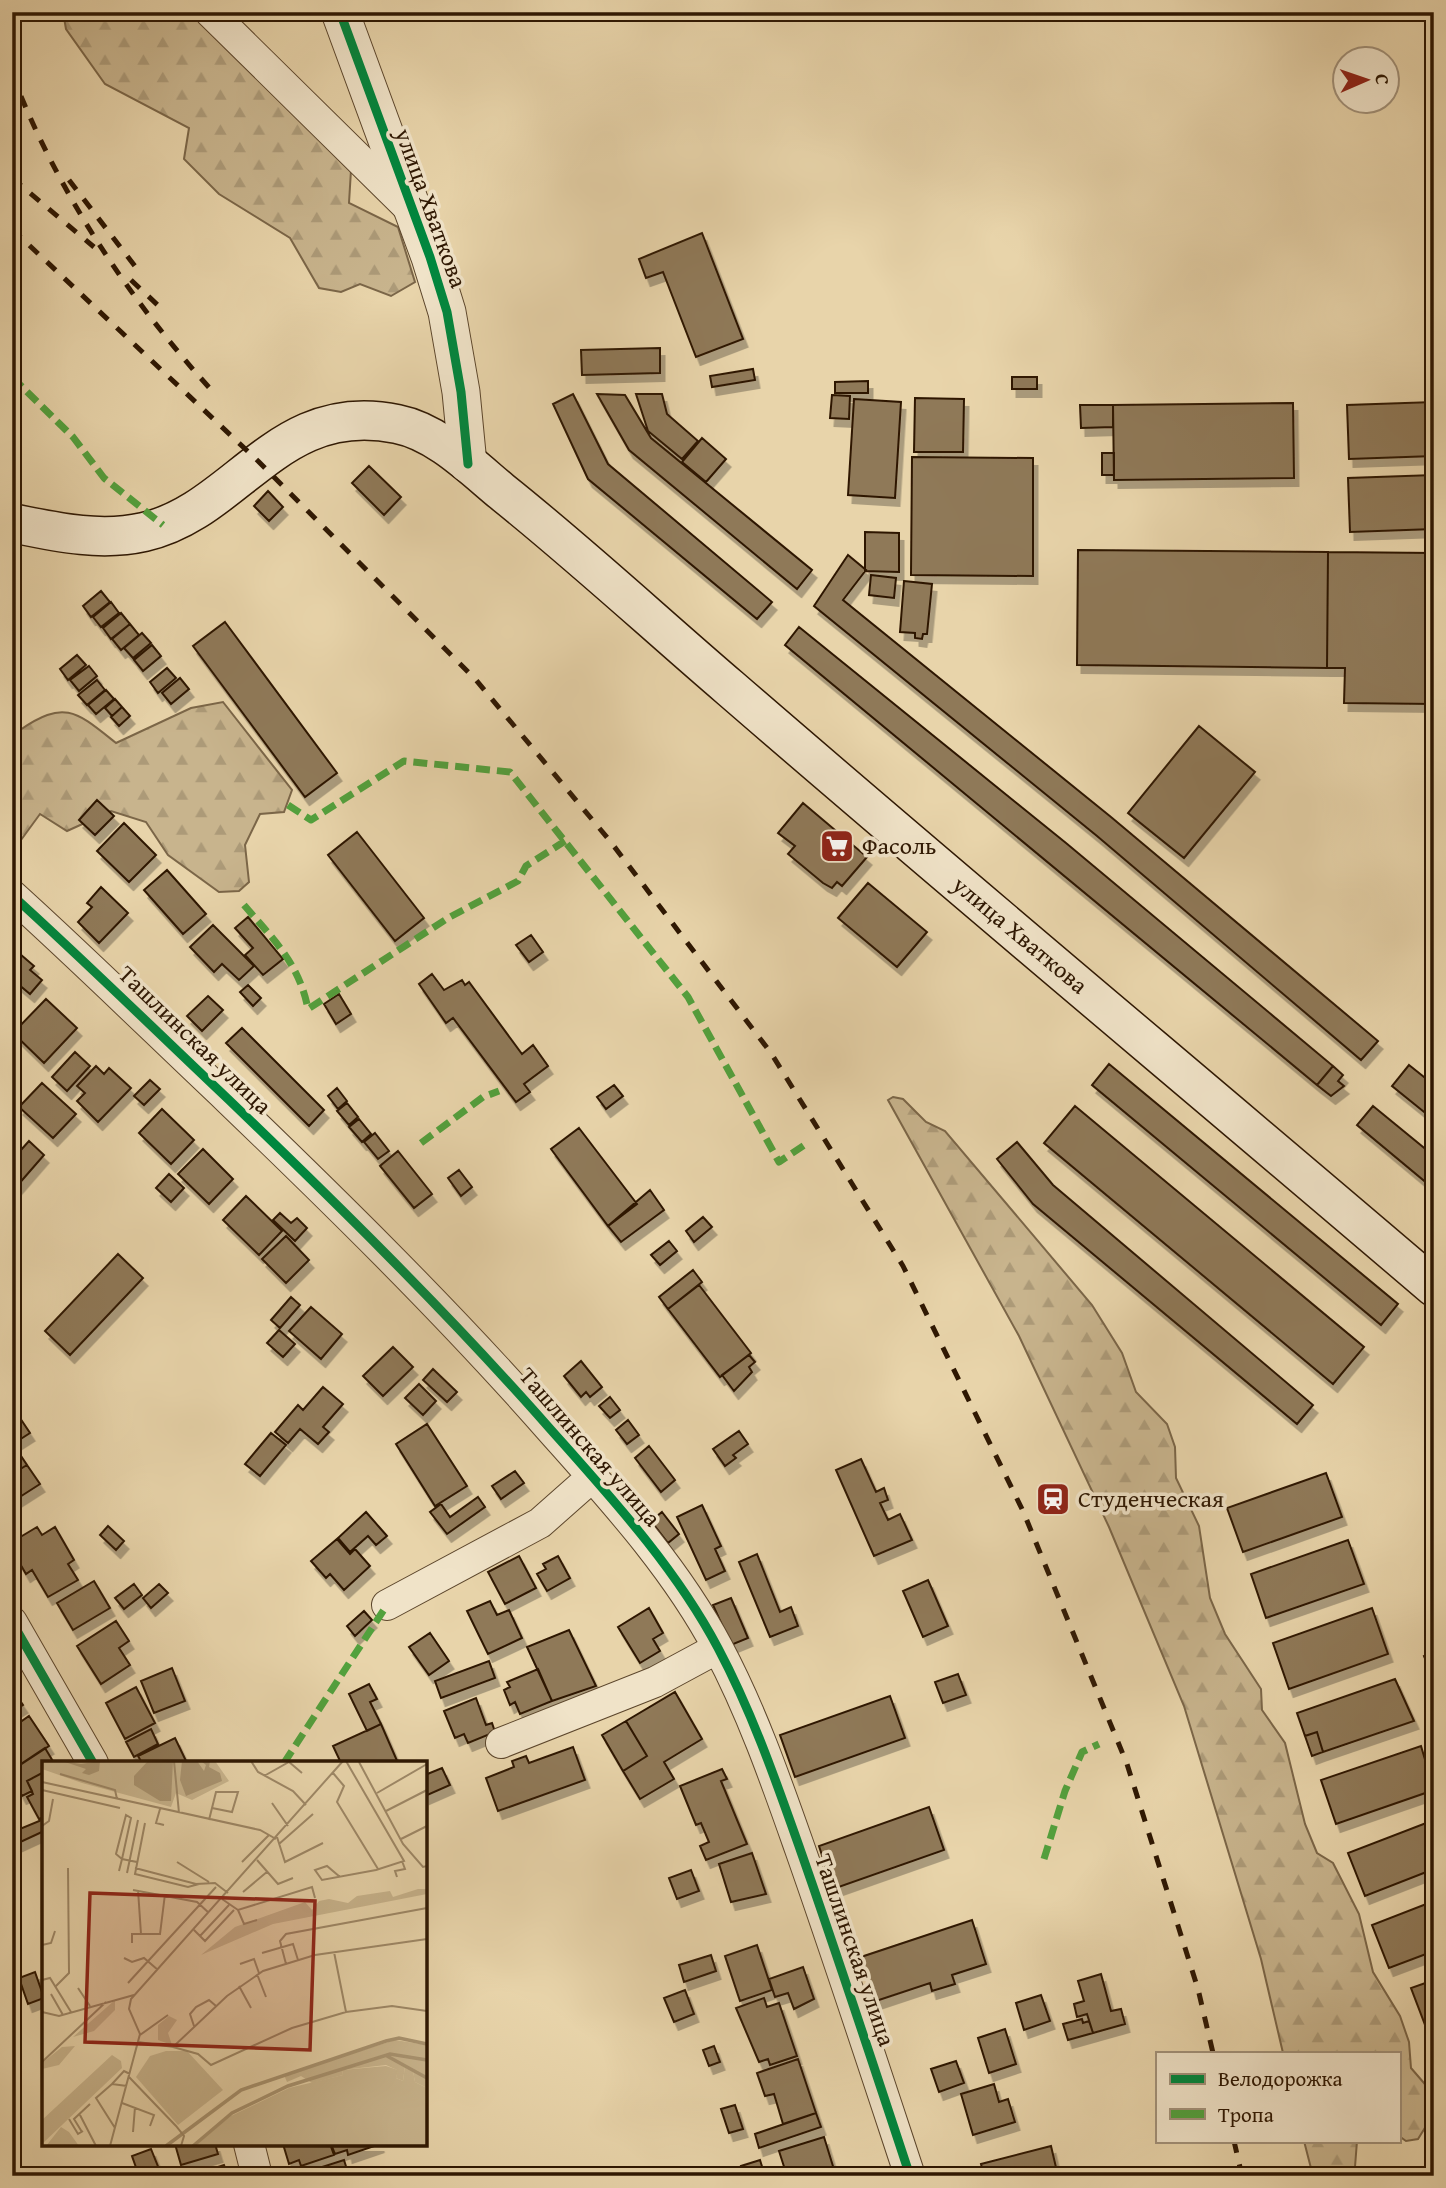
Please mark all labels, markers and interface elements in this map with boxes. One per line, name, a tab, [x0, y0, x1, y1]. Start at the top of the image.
north arrow	[1330, 46, 1400, 116]
text: С	[1369, 74, 1397, 86]
street label: улица Хваткова	[386, 122, 477, 293]
supermarket icon: Фасоль	[818, 827, 856, 865]
place label: Фасоль	[862, 828, 936, 863]
street label: улица Хваткова	[944, 867, 1096, 1002]
street label: Ташлинская улица	[111, 957, 280, 1123]
street label: Ташлинская улица	[511, 1359, 670, 1535]
station icon: Студенческая	[1034, 1480, 1072, 1518]
place label: Студенческая	[1078, 1481, 1224, 1516]
inset map	[42, 1761, 427, 2146]
street label: Ташлинская улица	[806, 1849, 905, 2051]
legend	[1156, 2052, 1400, 2142]
text: Велодорожка	[1218, 2063, 1343, 2094]
text: Тропа	[1218, 2099, 1274, 2130]

